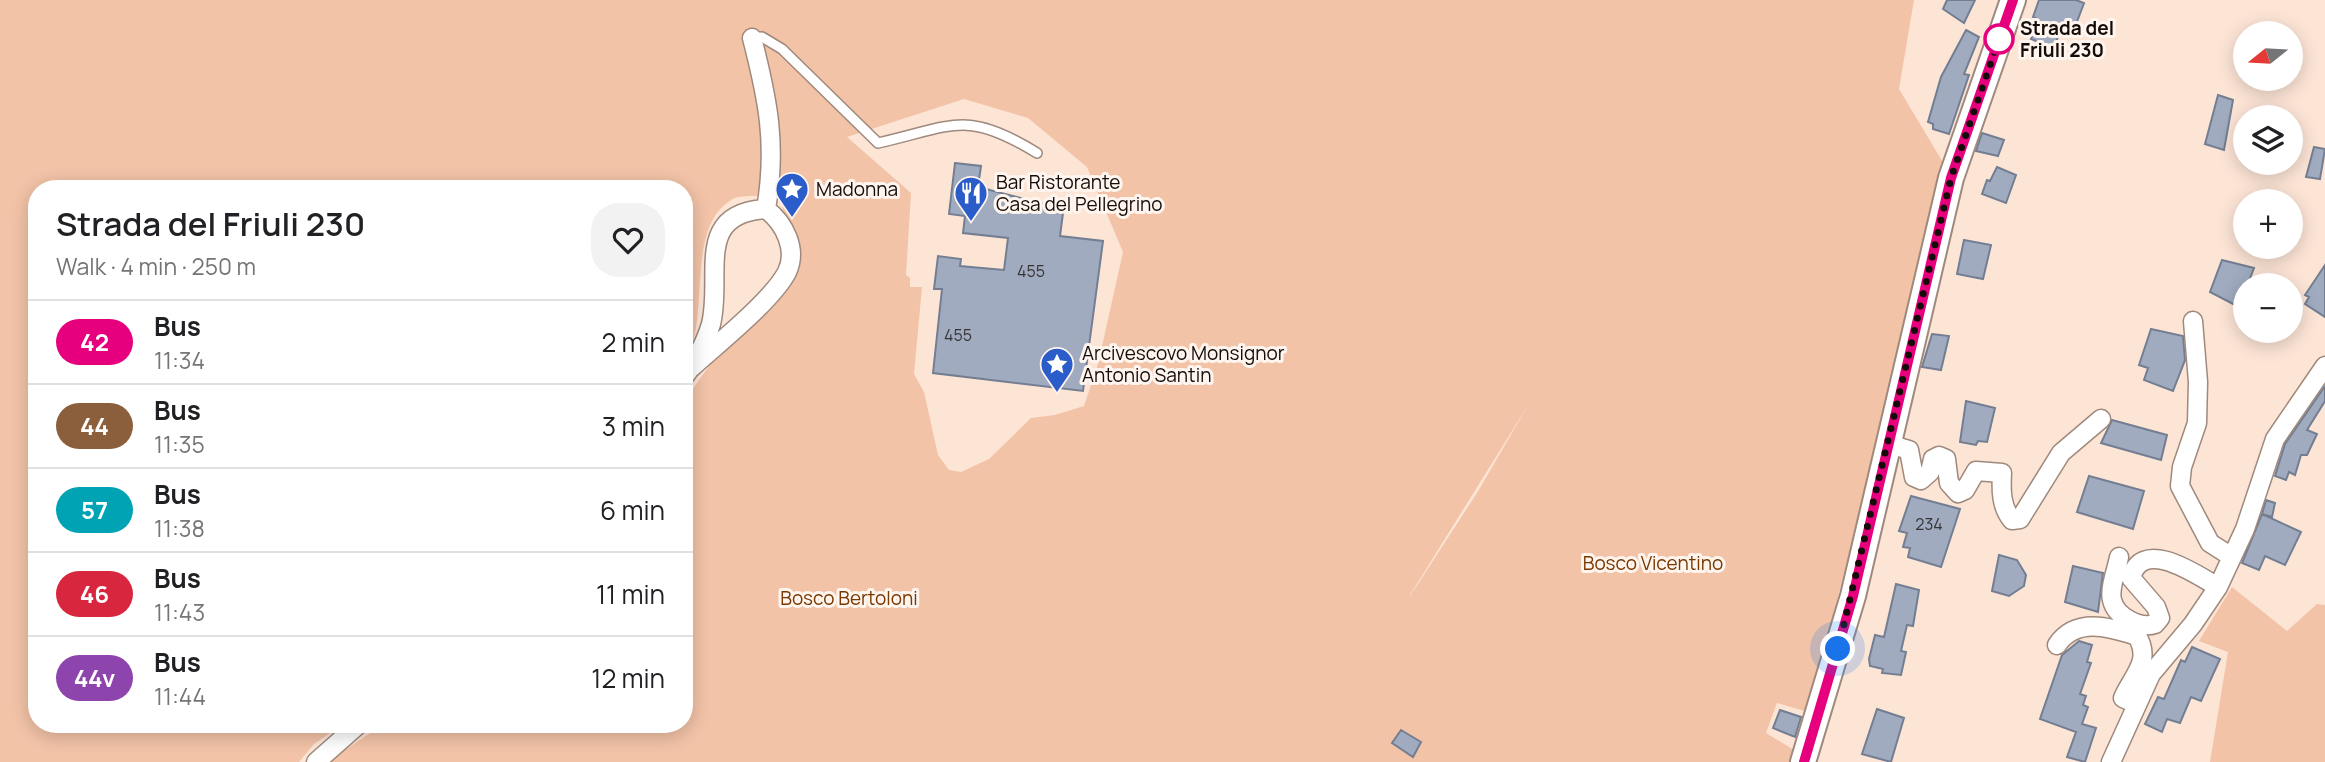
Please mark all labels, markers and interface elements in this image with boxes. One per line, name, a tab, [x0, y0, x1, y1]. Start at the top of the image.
place label: Strada del Friuli 230	[2020, 15, 2114, 63]
north arrow	[2233, 21, 2303, 91]
map controls	[2233, 21, 2303, 343]
marker: Strada del Friuli 230	[1984, 24, 2014, 54]
button: layers	[2233, 105, 2303, 175]
place label: Bar Ristorante Casa del Pellegrino	[996, 169, 1163, 217]
place icon: Madonna	[773, 170, 811, 219]
restaurant icon: Bar Ristorante Casa del Pellegrino	[952, 174, 990, 223]
place label: Madonna	[816, 176, 898, 202]
button: +	[2233, 189, 2303, 259]
text: Strada del Friuli 230	[56, 201, 365, 246]
button: heart	[591, 203, 665, 277]
text: Walk · 4 min · 250 m	[56, 250, 256, 282]
house number: 455	[1017, 260, 1045, 282]
button: −	[2233, 273, 2303, 343]
text: Bus	[154, 308, 201, 344]
text: 2 min	[601, 324, 665, 360]
house number: 455	[944, 324, 972, 346]
text: 42	[80, 325, 109, 358]
place label: Arcivescovo Monsignor Antonio Santin	[1082, 340, 1285, 388]
text: 11:34	[154, 344, 205, 376]
place icon: Arcivescovo Monsignor Antonio Santin	[1038, 345, 1076, 394]
text: Bus	[154, 392, 201, 428]
text: 3 min	[602, 408, 665, 444]
text: 44	[80, 409, 109, 442]
text: 11:35	[154, 428, 205, 460]
text: Bus	[154, 476, 201, 512]
text: 6 min	[600, 492, 665, 528]
text: 57	[81, 493, 108, 526]
text: 11:38	[154, 512, 205, 544]
house number: 234	[1915, 513, 1943, 535]
park label: Bosco Vicentino	[1583, 550, 1723, 576]
text: Bus	[154, 560, 201, 596]
text: 11 min	[596, 576, 665, 612]
text: 46	[80, 577, 109, 610]
park label: Bosco Bertoloni	[780, 585, 918, 611]
text: 11:43	[154, 596, 205, 628]
your location	[1820, 631, 1855, 666]
text: Bus	[154, 644, 201, 680]
text: 12 min	[591, 660, 665, 696]
text: 44v	[74, 661, 115, 694]
text: 11:44	[154, 680, 206, 712]

